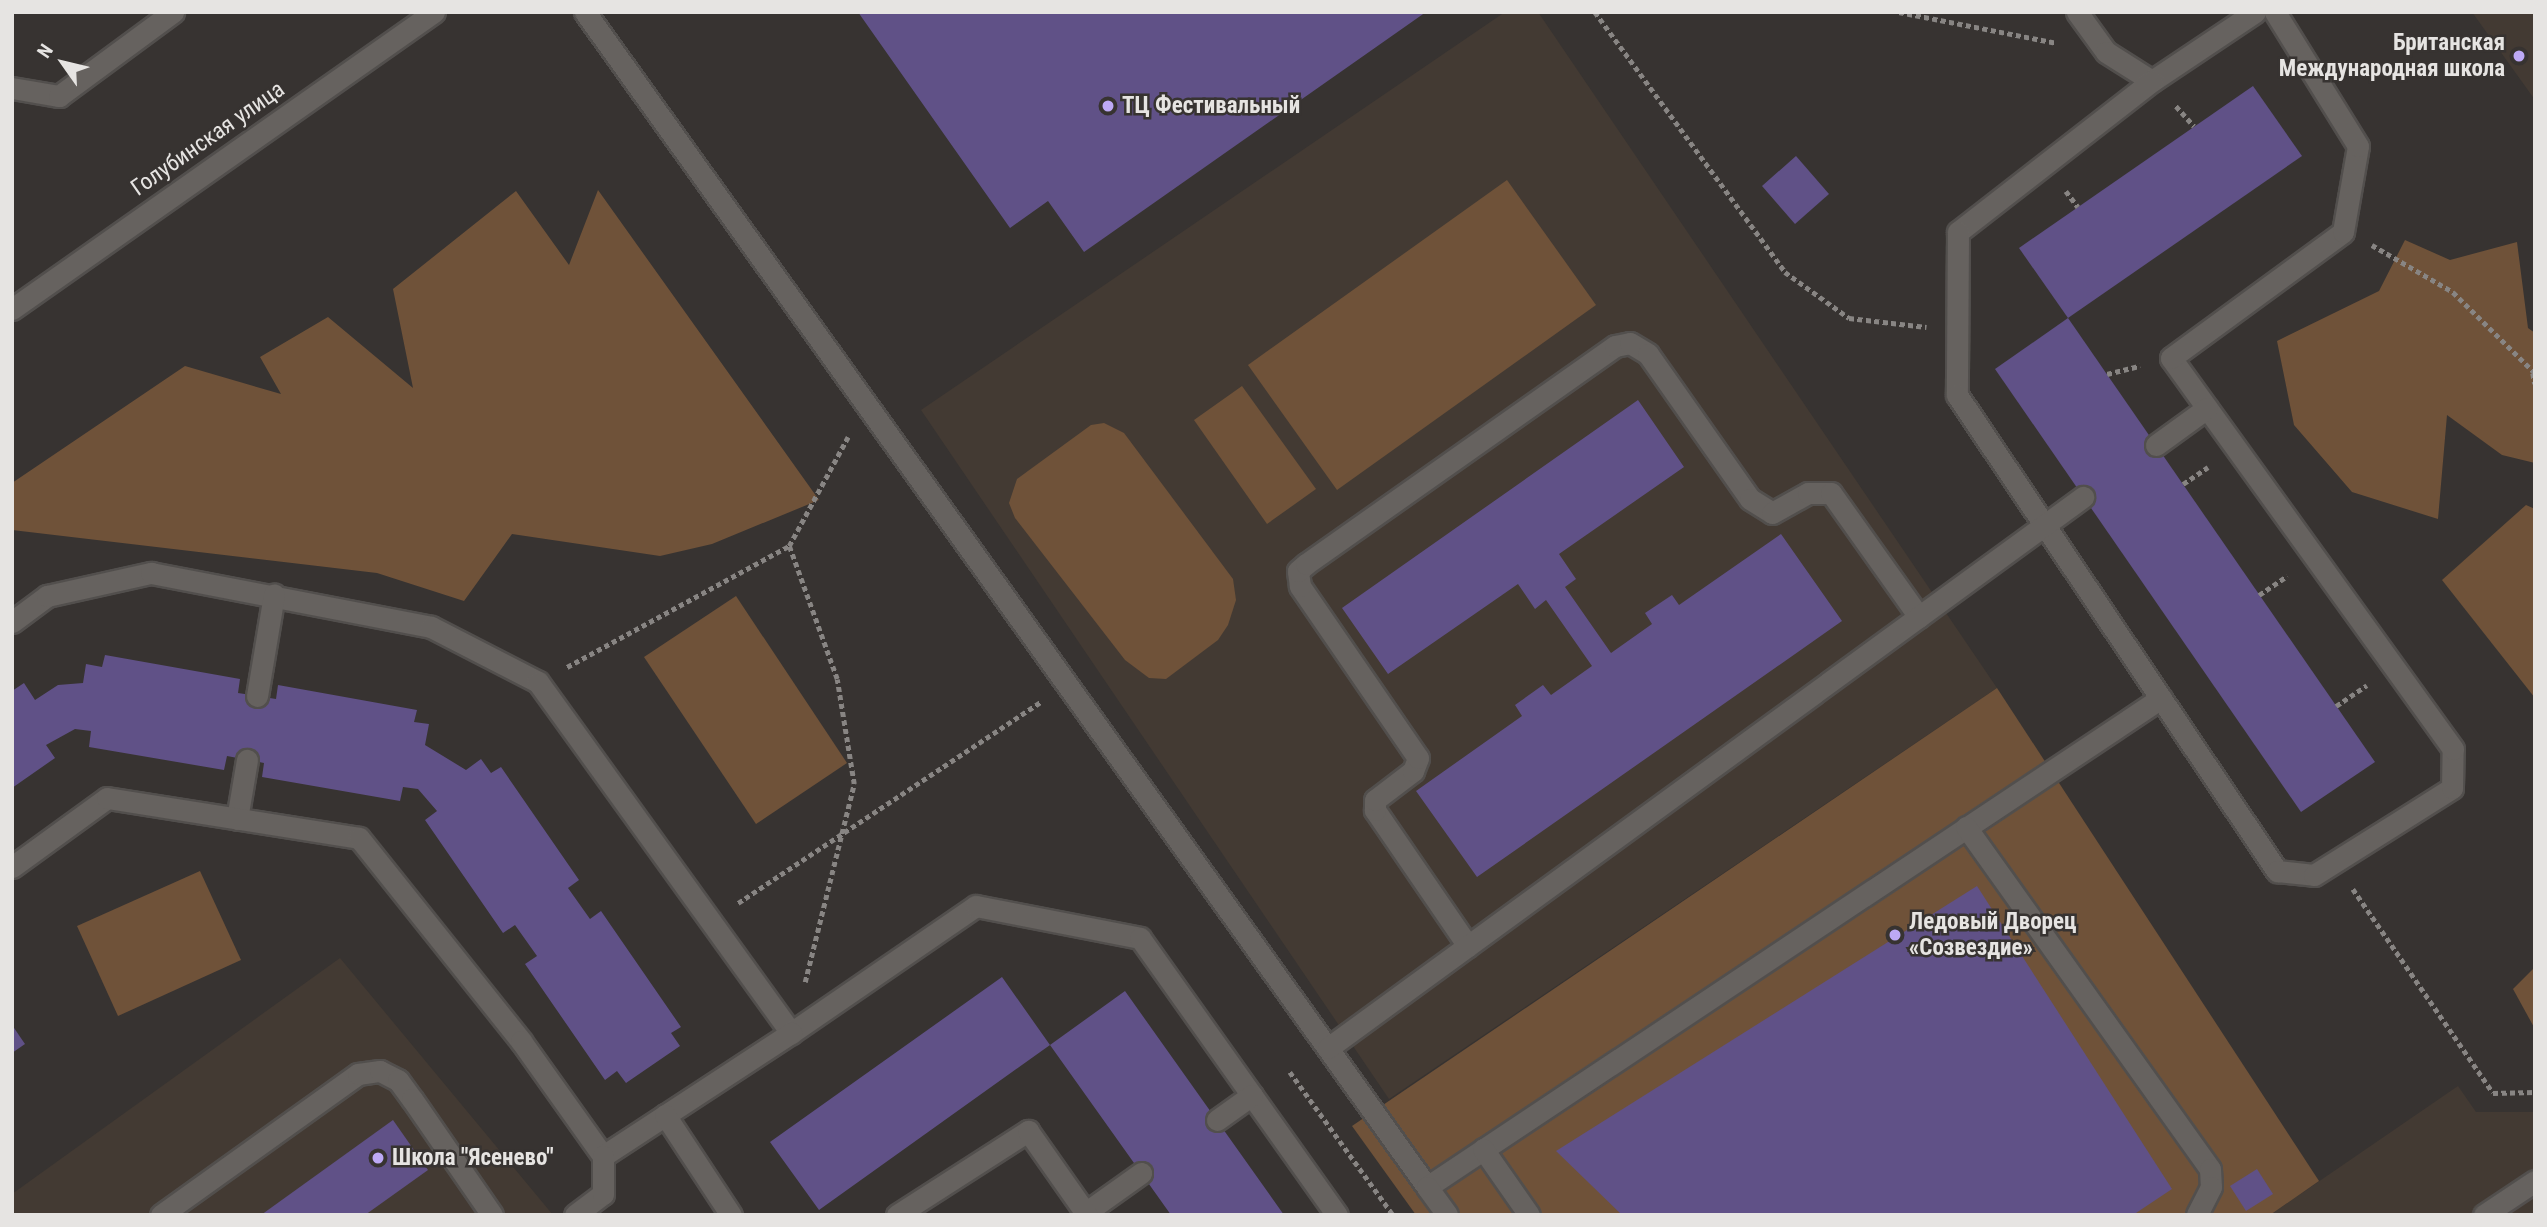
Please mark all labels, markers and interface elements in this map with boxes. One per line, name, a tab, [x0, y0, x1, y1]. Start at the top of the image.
north arrow	[28, 28, 98, 98]
place label: Британская Международная школа	[2279, 29, 2505, 83]
text: N	[32, 40, 58, 62]
marker: Британская Международная школа	[2511, 48, 2527, 64]
street label: Голубинская улица	[126, 76, 290, 202]
place label: ТЦ Фестивальный	[1122, 92, 1300, 120]
marker: ТЦ Фестивальный	[1100, 98, 1116, 114]
place label: Ледовый Дворец «Созвездие»	[1909, 908, 2076, 962]
marker: Ледовый Дворец «Созвездие»	[1887, 927, 1903, 943]
place label: Школа "Ясенево"	[392, 1144, 554, 1172]
marker: Школа "Ясенево"	[370, 1150, 386, 1166]

